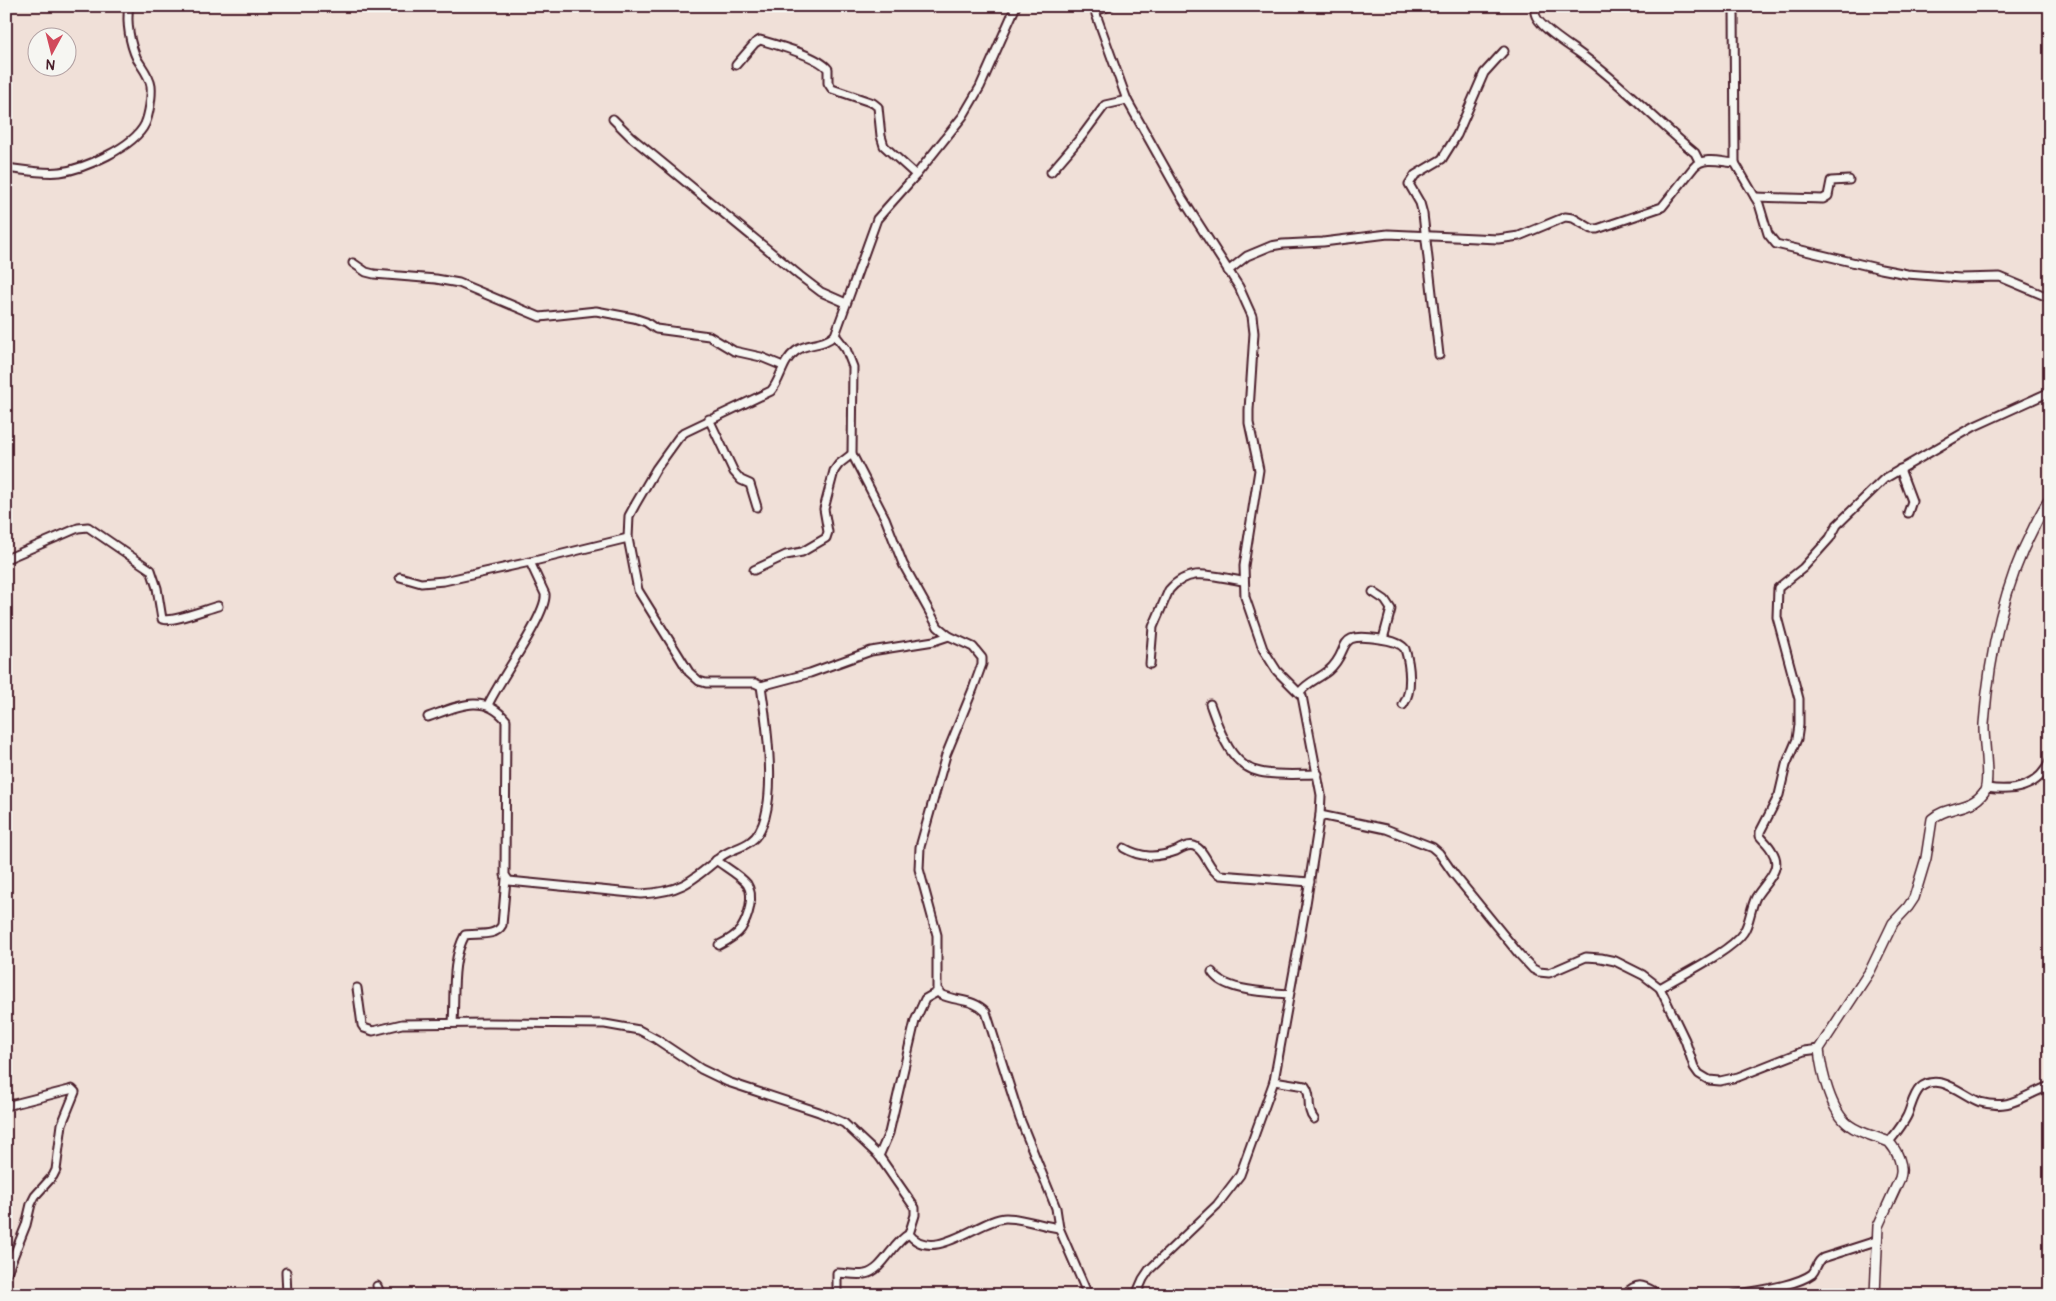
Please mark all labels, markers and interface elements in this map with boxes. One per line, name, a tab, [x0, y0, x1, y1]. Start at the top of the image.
north arrow	[28, 28, 78, 78]
text: N	[45, 55, 56, 73]

